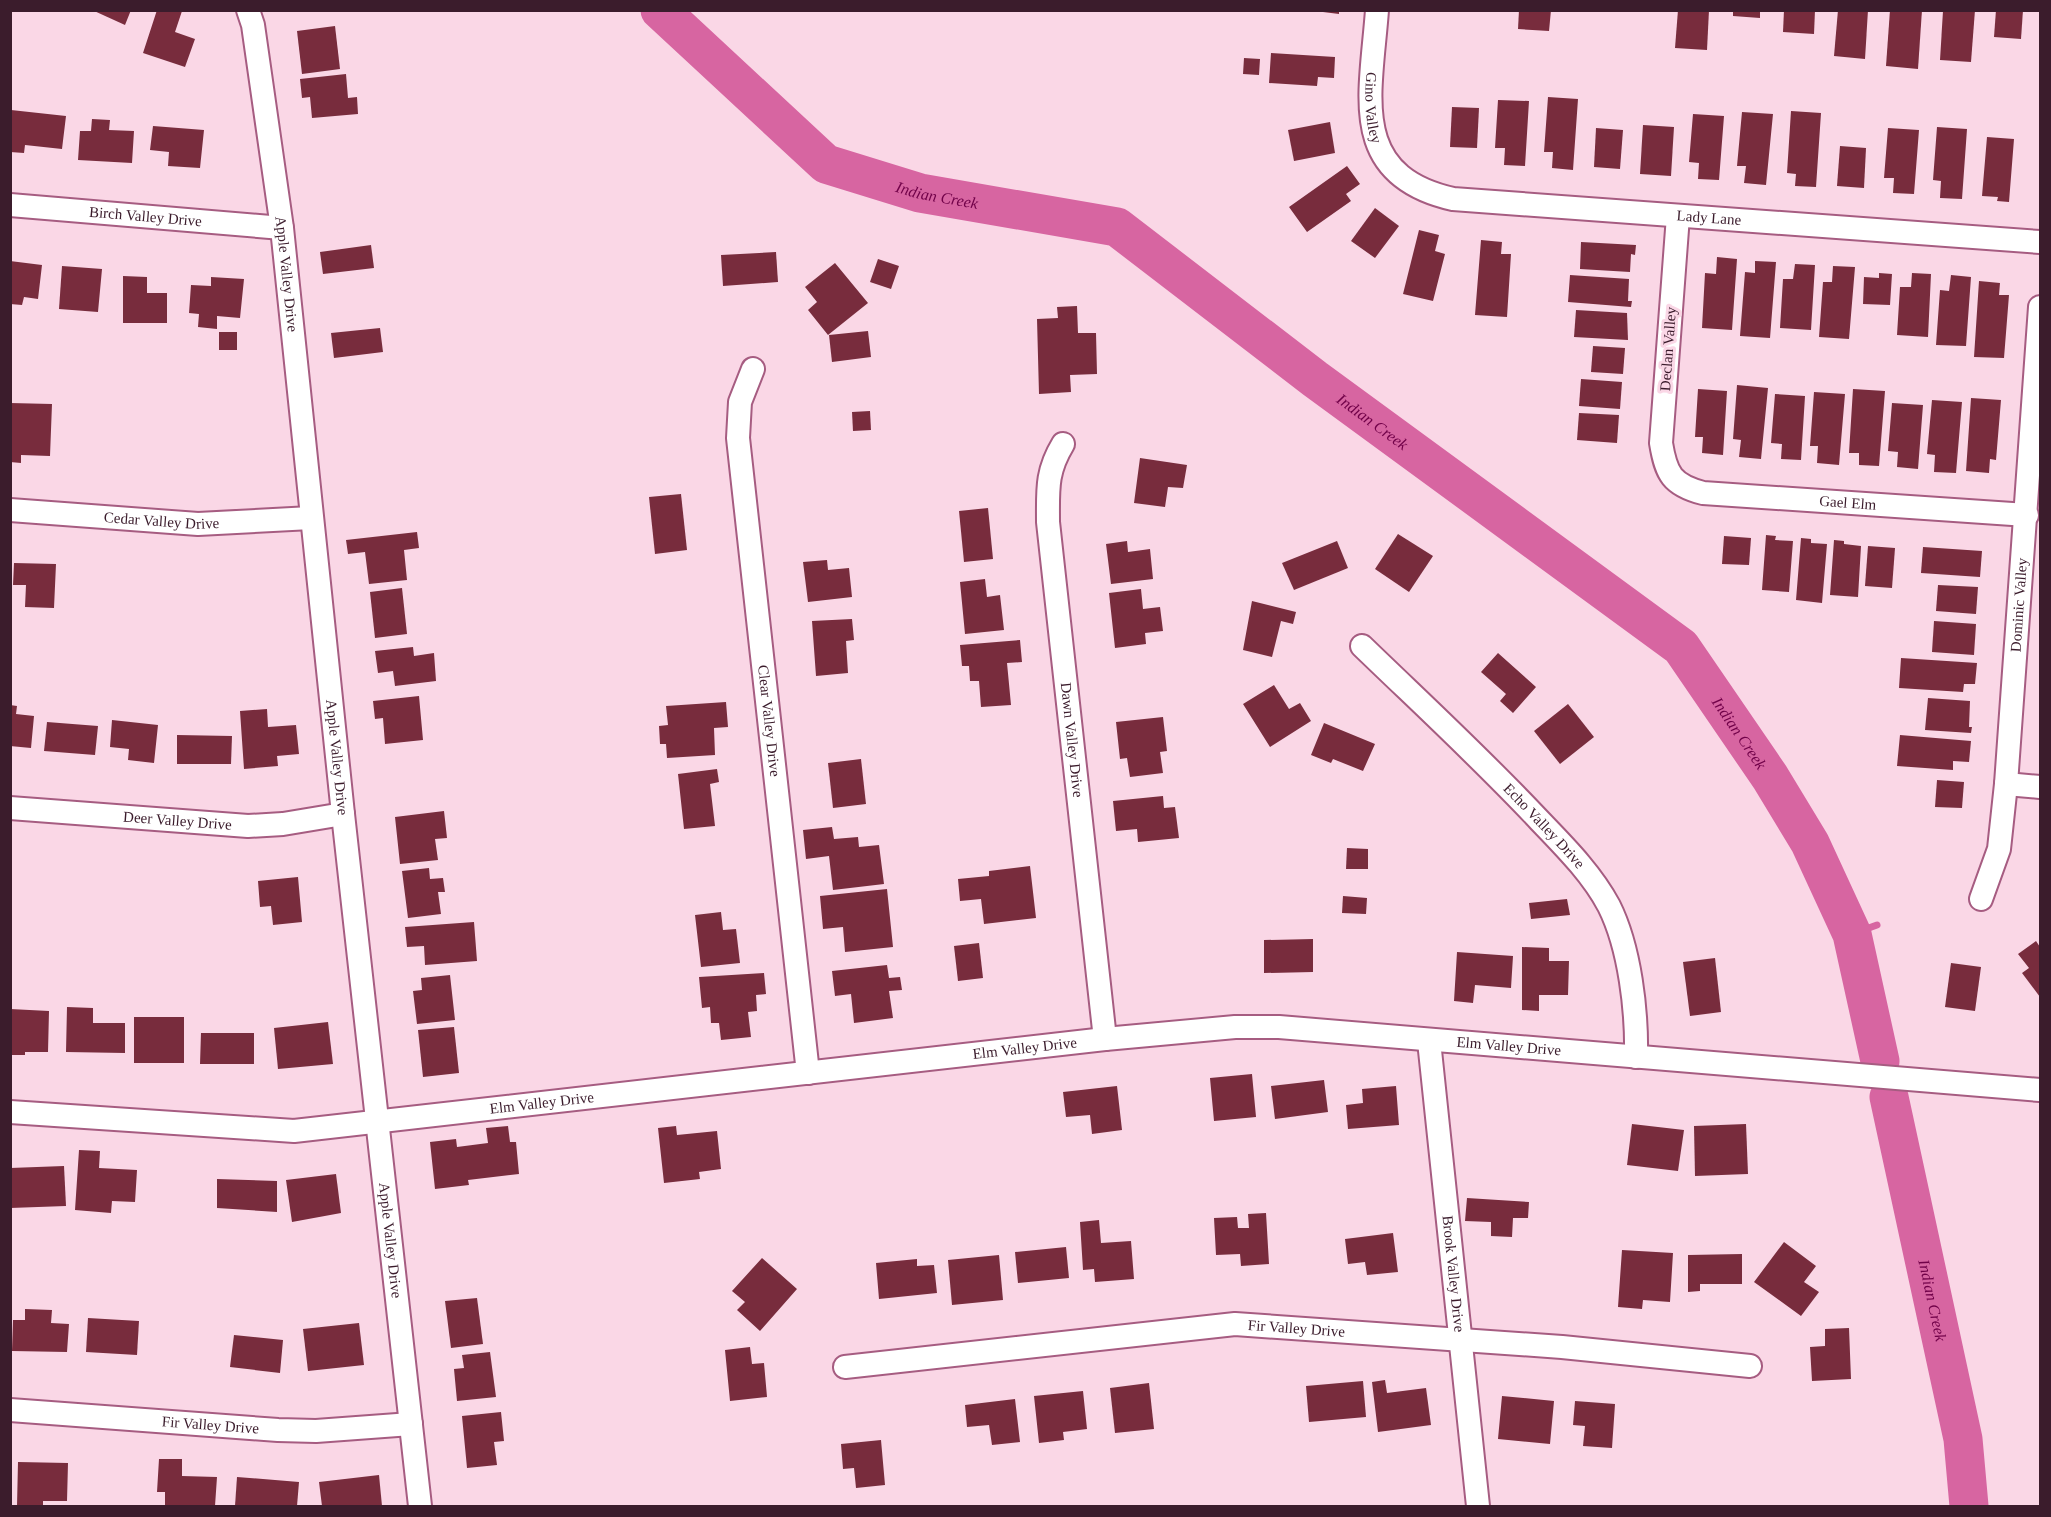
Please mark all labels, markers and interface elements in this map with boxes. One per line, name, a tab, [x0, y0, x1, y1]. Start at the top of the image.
street label: Gino Valley	[1362, 71, 1385, 146]
water label: Indian Creek	[893, 178, 980, 212]
street label: Birch Valley Drive	[88, 204, 203, 229]
street label: Lady Lane	[1676, 207, 1742, 228]
street label: Apple Valley Drive	[272, 215, 301, 333]
street label: Declan Valley	[1657, 306, 1679, 392]
water label: Indian Creek	[1333, 390, 1412, 454]
street label: Gael Elm	[1819, 493, 1877, 513]
street label: Cedar Valley Drive	[103, 509, 220, 532]
street label: Dominic Valley	[2007, 557, 2030, 653]
street label: Clear Valley Drive	[755, 664, 783, 778]
street label: Dawn Valley Drive	[1058, 682, 1086, 799]
water label: Indian Creek	[1708, 693, 1770, 773]
street label: Apple Valley Drive	[323, 699, 351, 816]
street label: Echo Valley Drive	[1500, 780, 1588, 872]
street label: Deer Valley Drive	[123, 809, 233, 833]
street label: Elm Valley Drive	[972, 1034, 1078, 1062]
street label: Elm Valley Drive	[1456, 1034, 1562, 1058]
street label: Elm Valley Drive	[489, 1089, 595, 1117]
street label: Apple Valley Drive	[376, 1182, 405, 1299]
street label: Brook Valley Drive	[1439, 1215, 1468, 1333]
water label: Indian Creek	[1915, 1257, 1950, 1344]
street label: Fir Valley Drive	[1247, 1317, 1346, 1340]
street label: Fir Valley Drive	[161, 1413, 260, 1437]

